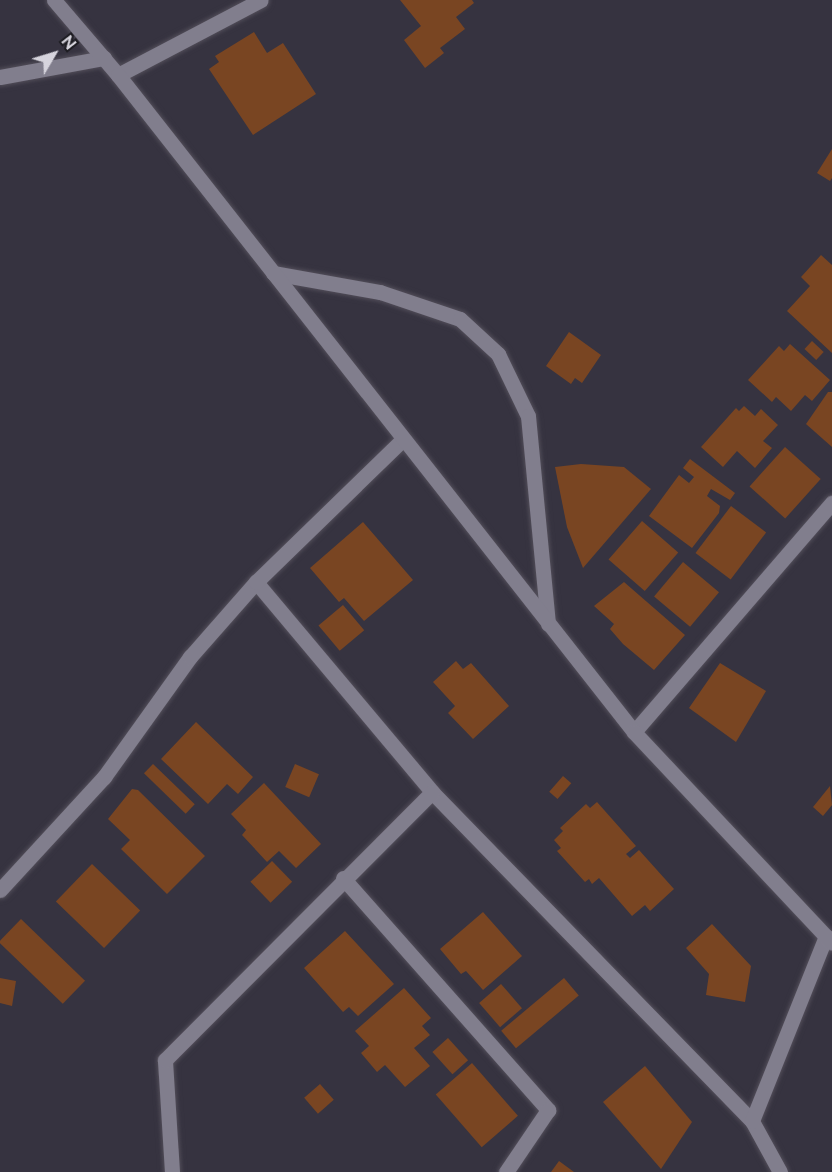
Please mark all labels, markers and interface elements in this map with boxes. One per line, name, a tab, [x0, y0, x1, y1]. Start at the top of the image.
north arrow	[24, 24, 84, 84]
text: N	[57, 32, 80, 53]

